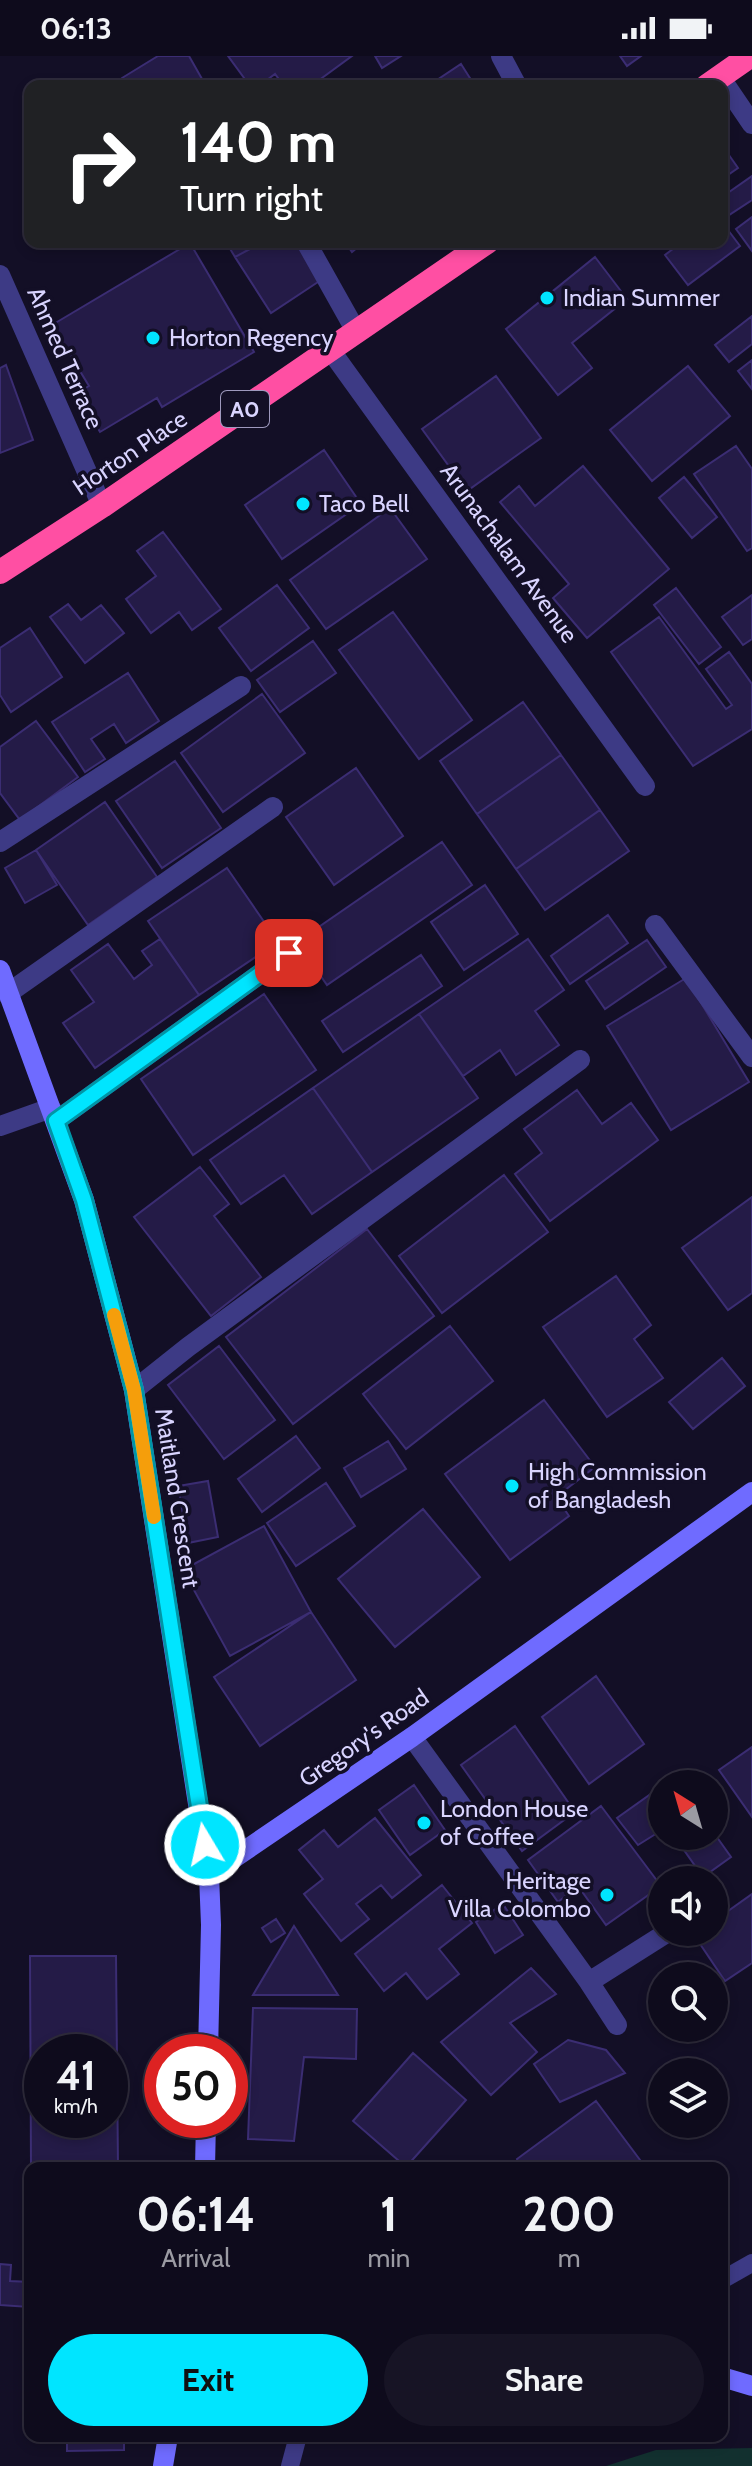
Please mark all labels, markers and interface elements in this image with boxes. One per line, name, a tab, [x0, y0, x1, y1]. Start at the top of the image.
text: 06:13	[40, 10, 112, 47]
text: 140 m	[180, 108, 336, 176]
icon: right	[48, 112, 152, 216]
text: Turn right	[180, 176, 323, 220]
street label: Ahmed Terrace	[21, 282, 110, 433]
place label: Indian Summer	[563, 283, 720, 312]
marker: Indian Summer	[538, 289, 556, 307]
place label: Horton Regency	[169, 323, 333, 352]
marker: Horton Regency	[144, 329, 162, 347]
road number: A0	[221, 391, 269, 427]
street label: Horton Place	[67, 404, 192, 501]
street label: Arunachalam Avenue	[434, 457, 584, 648]
place label: Taco Bell	[319, 489, 409, 518]
marker: Taco Bell	[294, 495, 312, 513]
pin	[255, 919, 323, 987]
icon: arrive	[267, 931, 311, 975]
street label: Maitland Crescent	[149, 1406, 206, 1590]
place label: High Commission of Bangladesh	[528, 1457, 707, 1514]
marker: High Commission of Bangladesh	[503, 1477, 521, 1495]
street label: Gregory's Road	[293, 1682, 434, 1793]
north arrow	[648, 1770, 728, 1850]
map controls	[648, 1770, 728, 2138]
place label: London House of Coffee	[440, 1794, 588, 1851]
position arrow	[163, 1803, 247, 1887]
marker: London House of Coffee	[415, 1814, 433, 1832]
place label: Heritage Villa Colombo	[448, 1866, 591, 1923]
button: sound	[648, 1866, 728, 1946]
marker: Heritage Villa Colombo	[598, 1886, 616, 1904]
button: search	[648, 1962, 728, 2042]
speed limit sign: 50	[144, 2034, 248, 2138]
text: 41	[56, 2051, 96, 2100]
button: layers	[648, 2058, 728, 2138]
text: km/h	[54, 2094, 98, 2118]
text: 06:14	[136, 2185, 255, 2243]
text: 1	[380, 2185, 398, 2243]
text: 200	[523, 2185, 616, 2243]
text: Arrival	[161, 2242, 230, 2274]
text: min	[367, 2242, 410, 2274]
text: m	[558, 2242, 581, 2274]
button: Exit	[48, 2334, 368, 2426]
button: Share	[384, 2334, 704, 2426]

